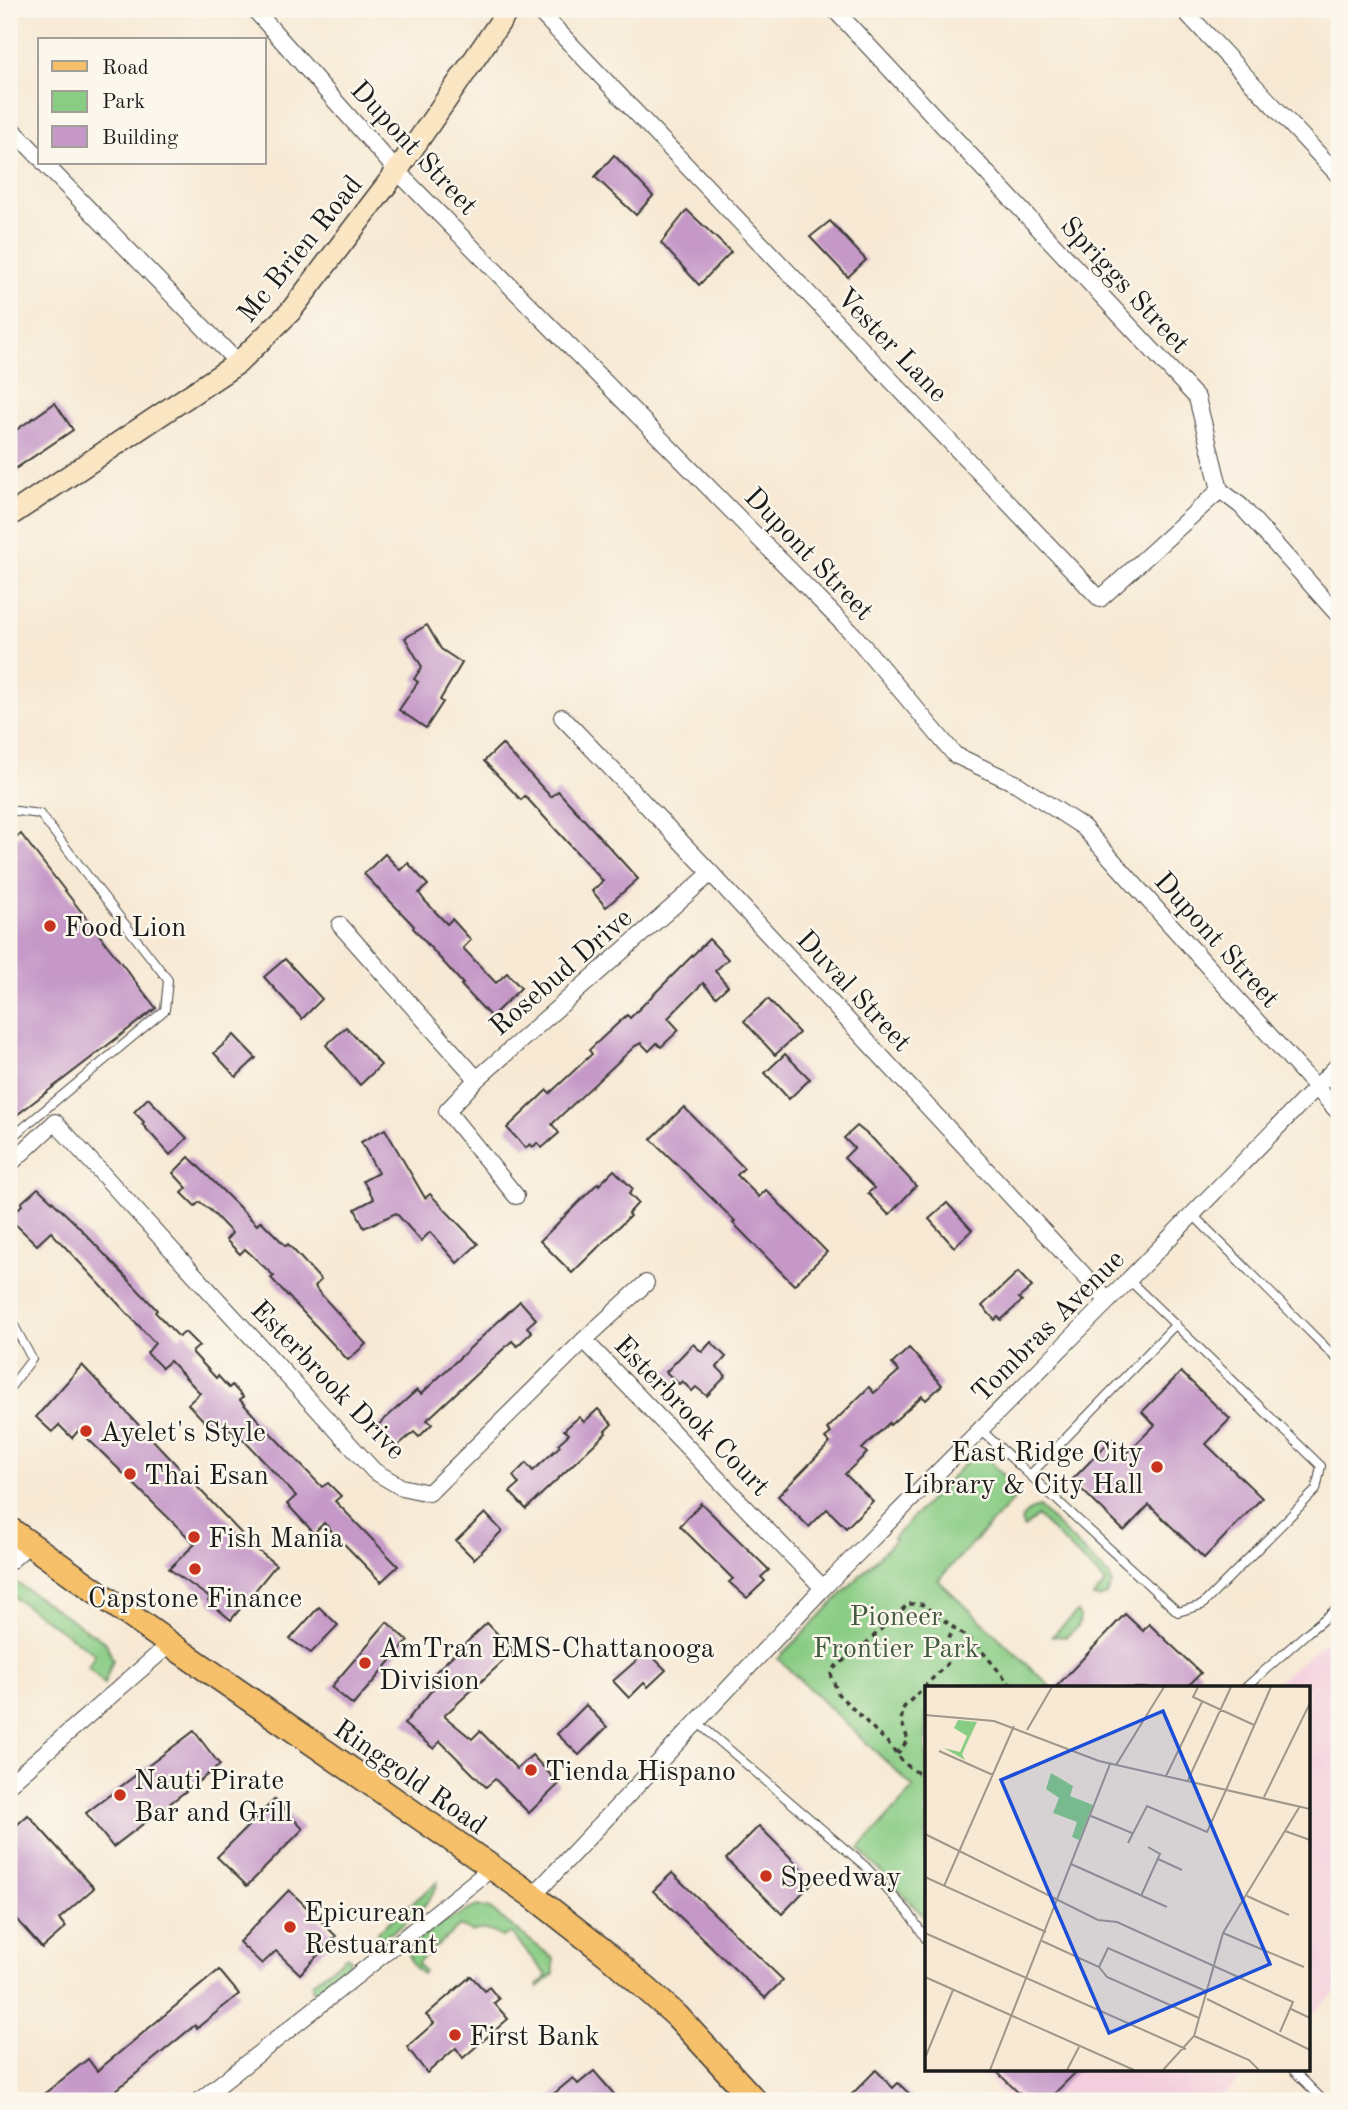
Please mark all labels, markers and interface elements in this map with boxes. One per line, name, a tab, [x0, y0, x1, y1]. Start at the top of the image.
legend	[38, 38, 266, 164]
text: Road	[102, 58, 149, 79]
street label: Dupont Street	[344, 77, 482, 222]
text: Park	[102, 92, 145, 113]
text: Building	[102, 128, 179, 149]
street label: Mc Brien Road	[234, 171, 369, 329]
street label: Spriggs Street	[1054, 212, 1194, 360]
street label: Vester Lane	[830, 284, 952, 409]
street label: Dupont Street	[738, 483, 878, 627]
street label: Dupont Street	[1148, 868, 1284, 1014]
street label: Rosebud Drive	[486, 904, 638, 1042]
place label: Food Lion	[64, 915, 186, 943]
marker: Food Lion	[42, 918, 58, 934]
street label: Duval Street	[790, 926, 916, 1058]
street label: Tombras Avenue	[968, 1246, 1131, 1409]
street label: Esterbrook Drive	[244, 1296, 409, 1466]
street label: Esterbrook Court	[608, 1332, 774, 1503]
place label: Ayelet's Style	[100, 1420, 266, 1448]
marker: Ayelet's Style	[78, 1423, 94, 1439]
place label: East Ridge City Library & City Hall	[903, 1440, 1143, 1500]
marker: East Ridge City Library & City Hall	[1149, 1459, 1165, 1475]
place label: Thai Esan	[144, 1463, 269, 1491]
marker: Thai Esan	[122, 1466, 138, 1482]
place label: Fish Mania	[208, 1526, 344, 1554]
marker: Fish Mania	[186, 1529, 202, 1545]
marker: Capstone Finance	[187, 1561, 203, 1577]
place label: Capstone Finance	[88, 1586, 302, 1614]
park label: Pioneer Frontier Park	[813, 1604, 979, 1664]
place label: AmTran EMS-Chattanooga Division	[379, 1636, 715, 1696]
marker: AmTran EMS-Chattanooga Division	[357, 1655, 373, 1671]
inset map	[925, 1686, 1310, 2072]
street label: Ringgold Road	[328, 1716, 491, 1841]
place label: Tienda Hispano	[545, 1759, 736, 1787]
marker: Tienda Hispano	[523, 1762, 539, 1778]
place label: Nauti Pirate Bar and Grill	[134, 1768, 292, 1828]
marker: Nauti Pirate Bar and Grill	[112, 1787, 128, 1803]
place label: Speedway	[780, 1865, 901, 1893]
marker: Speedway	[758, 1868, 774, 1884]
place label: Epicurean Restuarant	[304, 1900, 438, 1960]
marker: Epicurean Restuarant	[282, 1919, 298, 1935]
place label: First Bank	[469, 2024, 600, 2052]
marker: First Bank	[447, 2027, 463, 2043]

